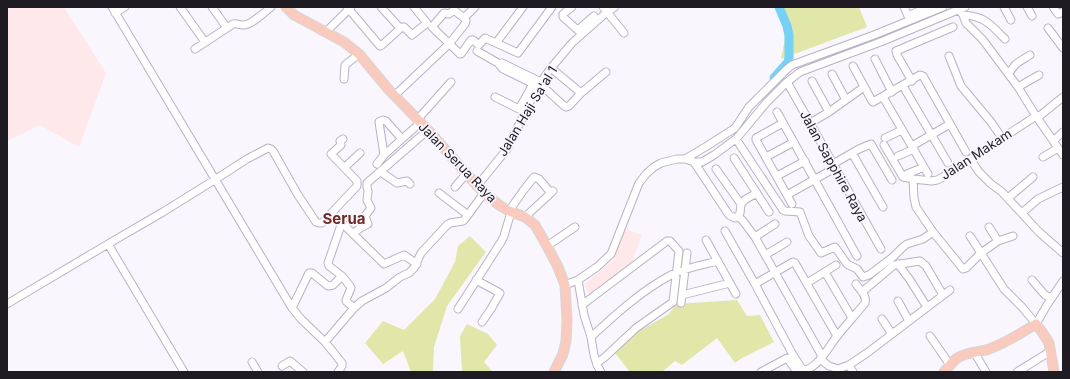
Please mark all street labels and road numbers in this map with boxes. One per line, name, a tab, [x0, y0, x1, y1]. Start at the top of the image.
street label: Jalan Haji Sa'al 1	[494, 63, 560, 159]
street label: Jalan Sapphire Raya	[797, 108, 871, 224]
street label: Jalan Serua Raya	[415, 118, 501, 206]
street label: Jalan Makam	[938, 125, 1014, 183]

